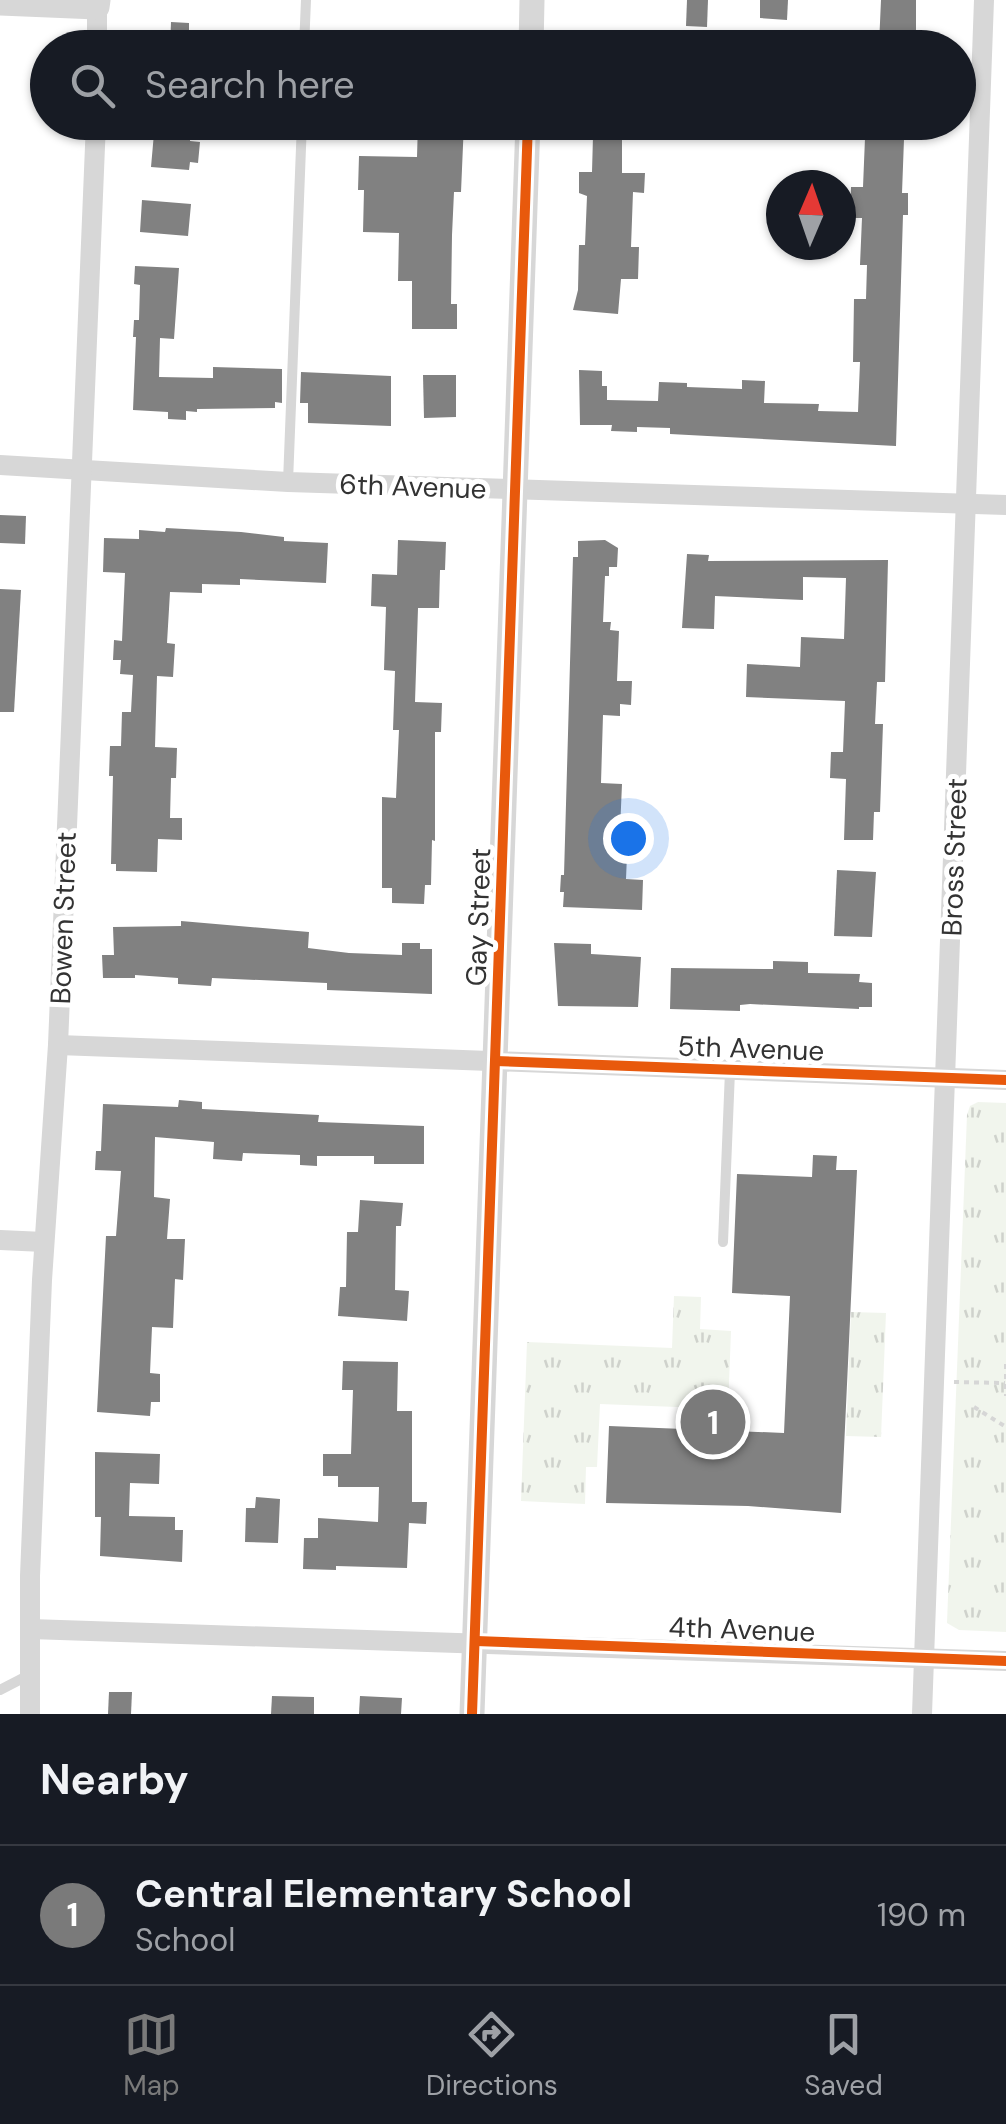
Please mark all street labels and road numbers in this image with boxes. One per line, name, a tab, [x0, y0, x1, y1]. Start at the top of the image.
street label: 6th Avenue	[339, 465, 487, 508]
street label: Bross Street	[933, 777, 976, 937]
street label: Bowen Street	[42, 831, 85, 1005]
street label: Gay Street	[458, 847, 499, 987]
street label: 5th Avenue	[677, 1027, 825, 1070]
street label: 4th Avenue	[668, 1608, 816, 1651]

